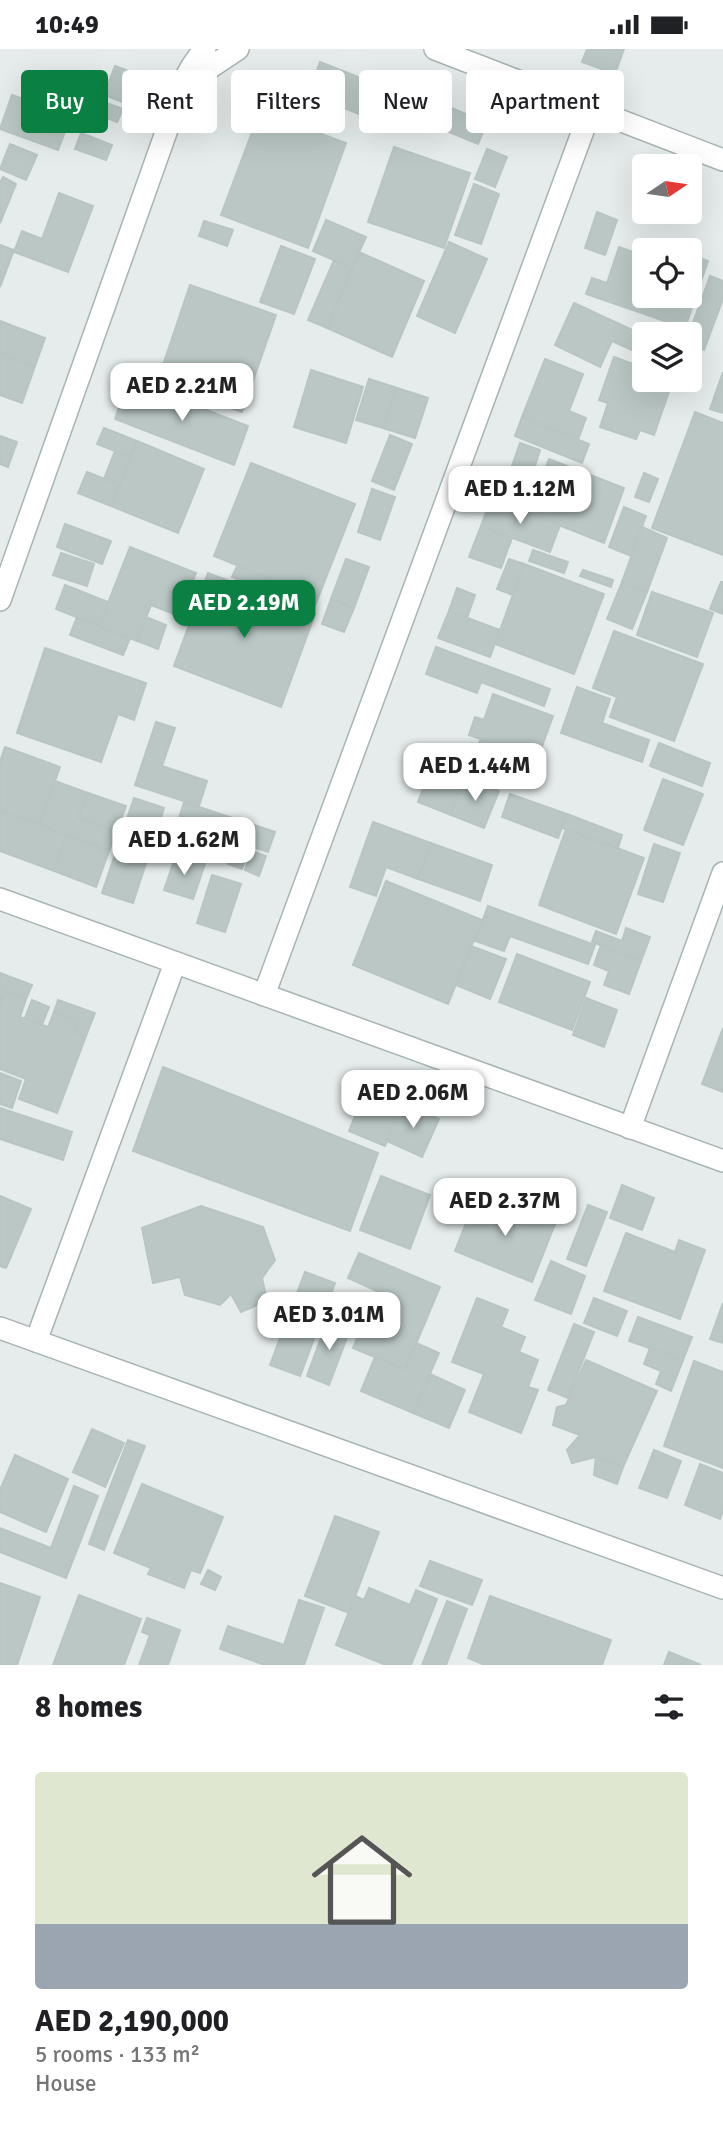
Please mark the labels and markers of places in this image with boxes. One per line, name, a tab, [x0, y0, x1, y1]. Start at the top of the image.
pin: AED 2.21M	[102, 363, 262, 423]
pin: AED 1.12M	[440, 467, 600, 526]
pin: AED 2.19M	[164, 581, 324, 640]
pin: AED 1.44M	[395, 743, 555, 803]
pin: AED 1.62M	[104, 817, 264, 877]
pin: AED 2.06M	[333, 1070, 493, 1130]
pin: AED 2.37M	[425, 1179, 585, 1238]
pin: AED 3.01M	[249, 1293, 409, 1352]

